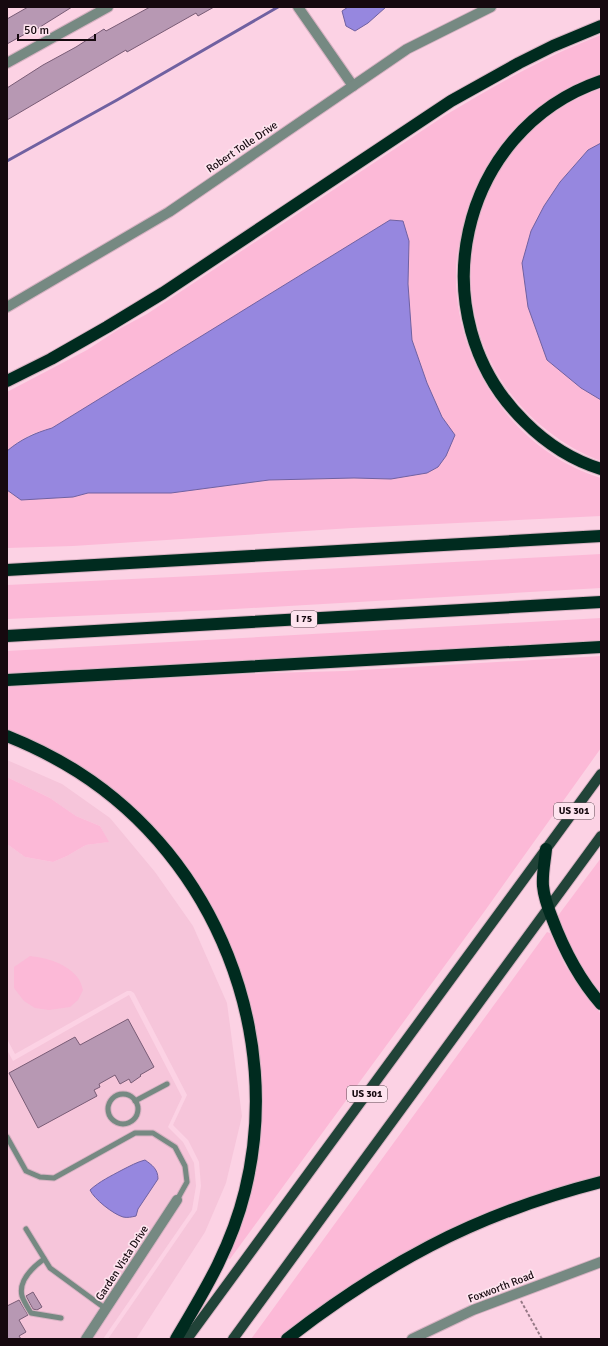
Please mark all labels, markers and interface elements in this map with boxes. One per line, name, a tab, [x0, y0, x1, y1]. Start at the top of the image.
scale bar	[18, 16, 95, 42]
text: 50 m	[24, 23, 49, 38]
street label: Robert Tolle Drive	[204, 118, 280, 176]
road number: I 75	[291, 611, 317, 627]
road number: US 301	[554, 803, 594, 819]
road number: US 301	[347, 1086, 387, 1102]
street label: Garden Vista Drive	[93, 1223, 151, 1303]
street label: Foxworth Road	[466, 1268, 536, 1306]

